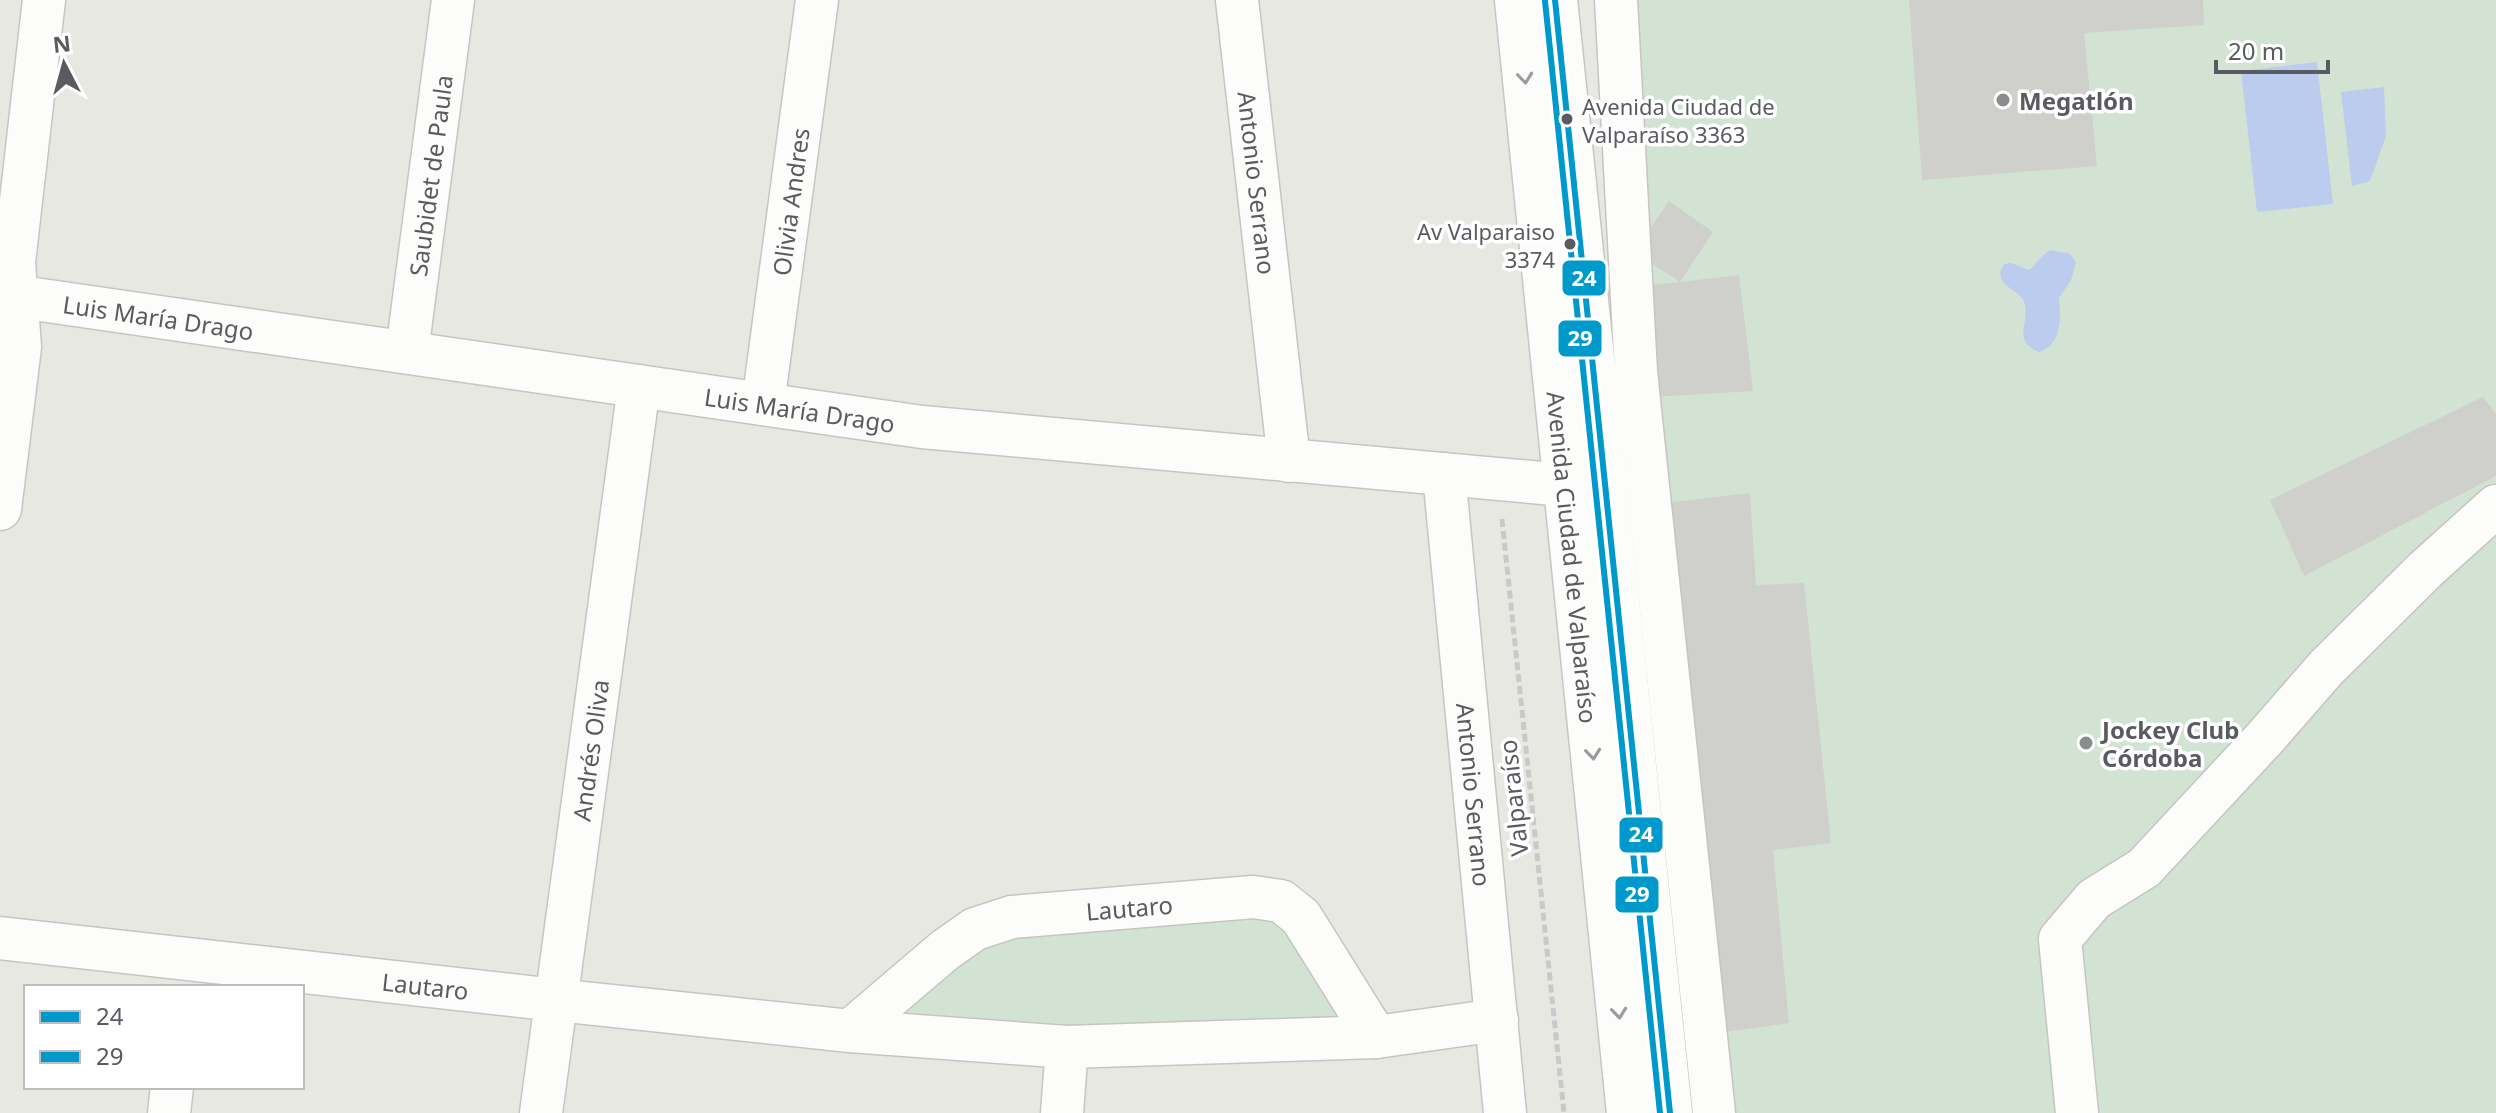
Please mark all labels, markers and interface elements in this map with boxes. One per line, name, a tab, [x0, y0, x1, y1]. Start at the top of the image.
north arrow	[24, 24, 104, 104]
scale bar	[2216, 24, 2328, 74]
text: N	[51, 27, 72, 59]
text: 20 m	[2228, 34, 2284, 67]
one-way arrow	[1516, 72, 1533, 85]
street label: Saubidet de Paula	[401, 73, 460, 278]
place label: Megatlón	[2019, 84, 2134, 117]
street label: Antonio Serrano	[1231, 89, 1284, 276]
place label: Avenida Ciudad de Valparaíso 3363	[1582, 91, 1775, 149]
marker: Megatlón	[1994, 91, 2012, 109]
marker: Avenida Ciudad de Valparaíso 3363	[1559, 111, 1575, 127]
street label: Olivia Andres	[764, 126, 816, 278]
place label: Av Valparaiso 3374	[1417, 216, 1555, 274]
marker: Av Valparaiso 3374	[1562, 236, 1578, 252]
line badge: 24	[1561, 259, 1607, 297]
text: 24	[1571, 262, 1597, 292]
street label: Luis María Drago	[61, 287, 256, 347]
line badge: 29	[1557, 319, 1603, 358]
text: 29	[1567, 322, 1593, 352]
street label: Luis María Drago	[702, 379, 897, 439]
street label: Avenida Ciudad de Valparaíso	[1540, 390, 1606, 725]
street label: Andrés Oliva	[564, 677, 616, 823]
street label: Antonio Serrano	[1449, 701, 1500, 888]
place label: Jockey Club Córdoba	[2100, 713, 2239, 774]
marker: Jockey Club Córdoba	[2077, 734, 2095, 752]
street label: Valparaíso	[1490, 738, 1536, 858]
one-way arrow	[1584, 748, 1601, 761]
line badge: 24	[1618, 816, 1664, 854]
text: 24	[1628, 818, 1654, 848]
line badge: 29	[1614, 875, 1660, 914]
text: 29	[1624, 878, 1650, 908]
street label: Lautaro	[1085, 887, 1174, 927]
street label: Lautaro	[380, 964, 470, 1007]
legend	[24, 985, 304, 1089]
text: 24	[96, 999, 124, 1032]
one-way arrow	[1610, 1007, 1627, 1020]
text: 29	[96, 1039, 123, 1072]

